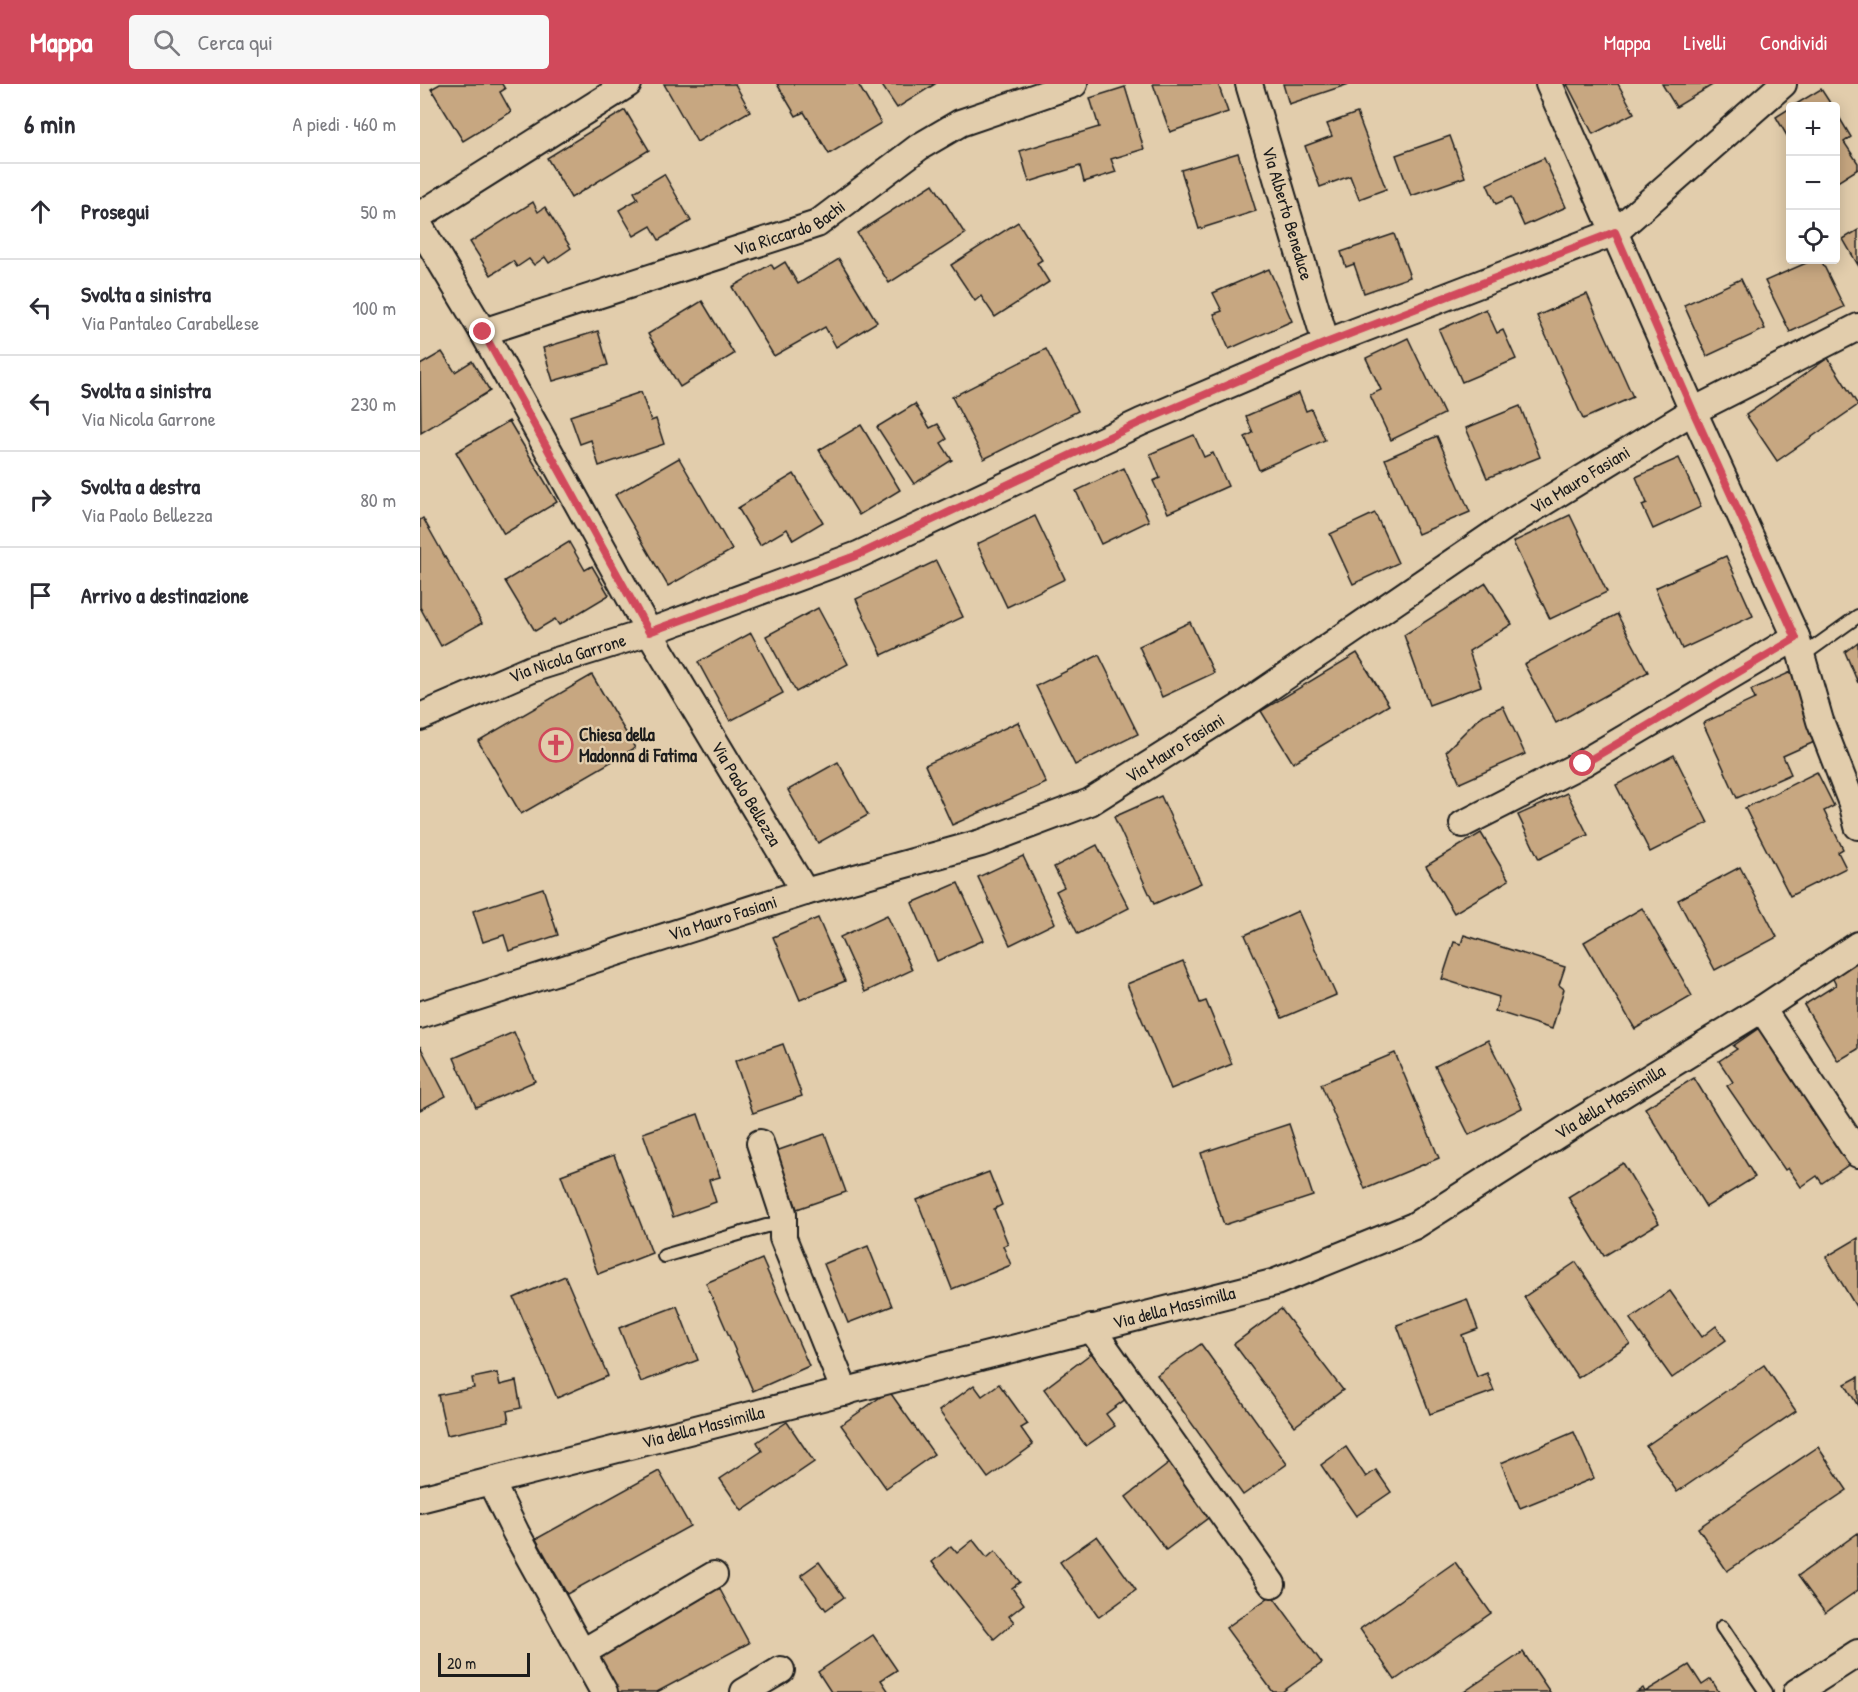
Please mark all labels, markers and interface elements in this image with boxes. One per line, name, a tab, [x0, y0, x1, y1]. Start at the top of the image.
search box	[129, 15, 549, 69]
text: Mappa	[30, 23, 93, 61]
icon: search	[150, 26, 183, 59]
text: Cerca qui	[198, 27, 273, 57]
text: Mappa	[1604, 28, 1651, 57]
text: Livelli	[1684, 28, 1727, 57]
text: Condividi	[1760, 28, 1828, 57]
map controls	[1786, 102, 1840, 264]
button: +	[1786, 102, 1840, 156]
text: 6 min	[24, 106, 76, 141]
text: A piedi · 460 m	[293, 110, 396, 137]
street label: Via Alberto Beneduce	[1256, 143, 1320, 283]
button: −	[1786, 156, 1840, 210]
street label: Via Riccardo Bachi	[731, 194, 850, 262]
icon: ahead	[24, 195, 57, 228]
text: Prosegui	[81, 196, 150, 226]
text: 50 m	[360, 198, 396, 225]
button: locate	[1786, 210, 1840, 264]
text: Svolta a sinistra	[81, 279, 211, 309]
icon: left	[24, 291, 57, 324]
text: 100 m	[353, 294, 396, 321]
text: Via Pantaleo Carabellese	[81, 309, 259, 336]
route end	[469, 318, 495, 344]
text: Svolta a sinistra	[81, 375, 211, 405]
icon: left	[24, 387, 57, 420]
text: 230 m	[351, 390, 396, 417]
text: Via Nicola Garrone	[81, 405, 216, 432]
street label: Via Mauro Fasiani	[1525, 439, 1635, 520]
text: Svolta a destra	[81, 471, 200, 501]
icon: right	[24, 483, 57, 516]
text: 80 m	[360, 486, 396, 513]
text: Via Paolo Bellezza	[81, 501, 212, 528]
icon: arrive	[24, 579, 57, 612]
text: Arrivo a destinazione	[81, 580, 249, 610]
street label: Via Nicola Garrone	[505, 627, 629, 689]
street label: Via Mauro Fasiani	[1121, 707, 1229, 788]
place label: Chiesa della Madonna di Fatima	[579, 722, 698, 768]
church icon: Chiesa della Madonna di Fatima	[538, 727, 574, 763]
street label: Via Paolo Bellezza	[705, 736, 788, 851]
route start	[1569, 750, 1595, 776]
street label: Via Mauro Fasiani	[665, 889, 780, 947]
street label: Via della Massimilla	[1550, 1058, 1670, 1145]
street label: Via della Massimilla	[1110, 1280, 1238, 1335]
street label: Via della Massimilla	[639, 1399, 767, 1454]
scale bar	[438, 1650, 530, 1678]
text: 20 m	[447, 1652, 476, 1674]

